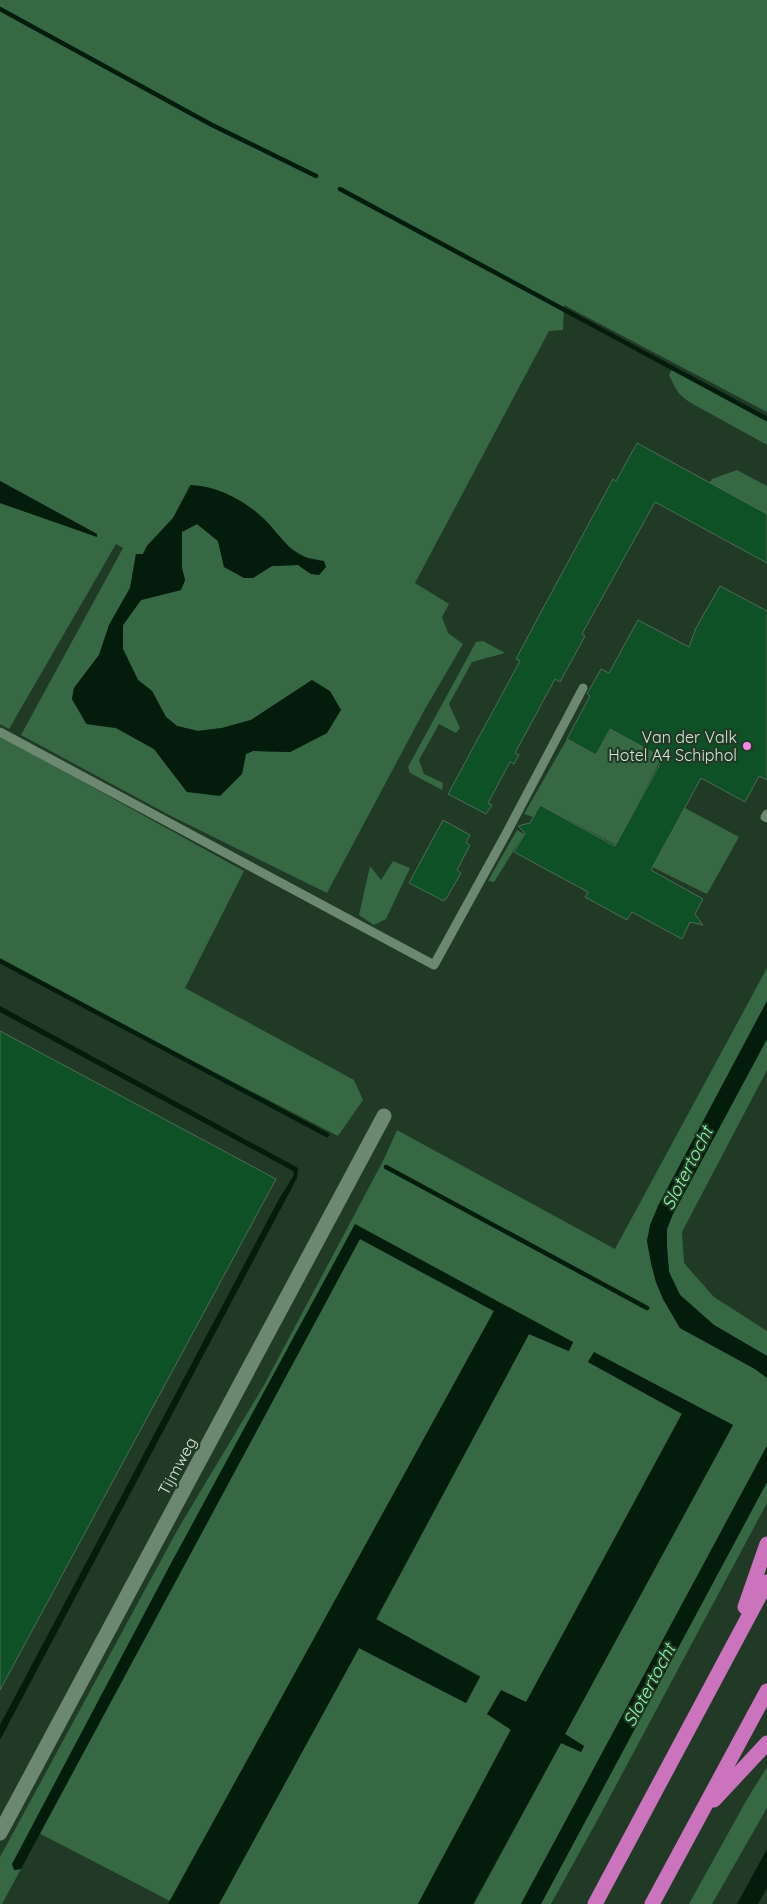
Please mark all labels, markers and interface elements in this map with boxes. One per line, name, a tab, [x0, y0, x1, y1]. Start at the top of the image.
place label: Van der Valk Hotel A4 Schiphol	[608, 727, 737, 765]
marker: Van der Valk Hotel A4 Schiphol	[741, 740, 753, 752]
water label: Slotertocht	[656, 1121, 719, 1214]
street label: Tijmweg	[153, 1433, 201, 1499]
water label: Slotertocht	[618, 1638, 681, 1730]

